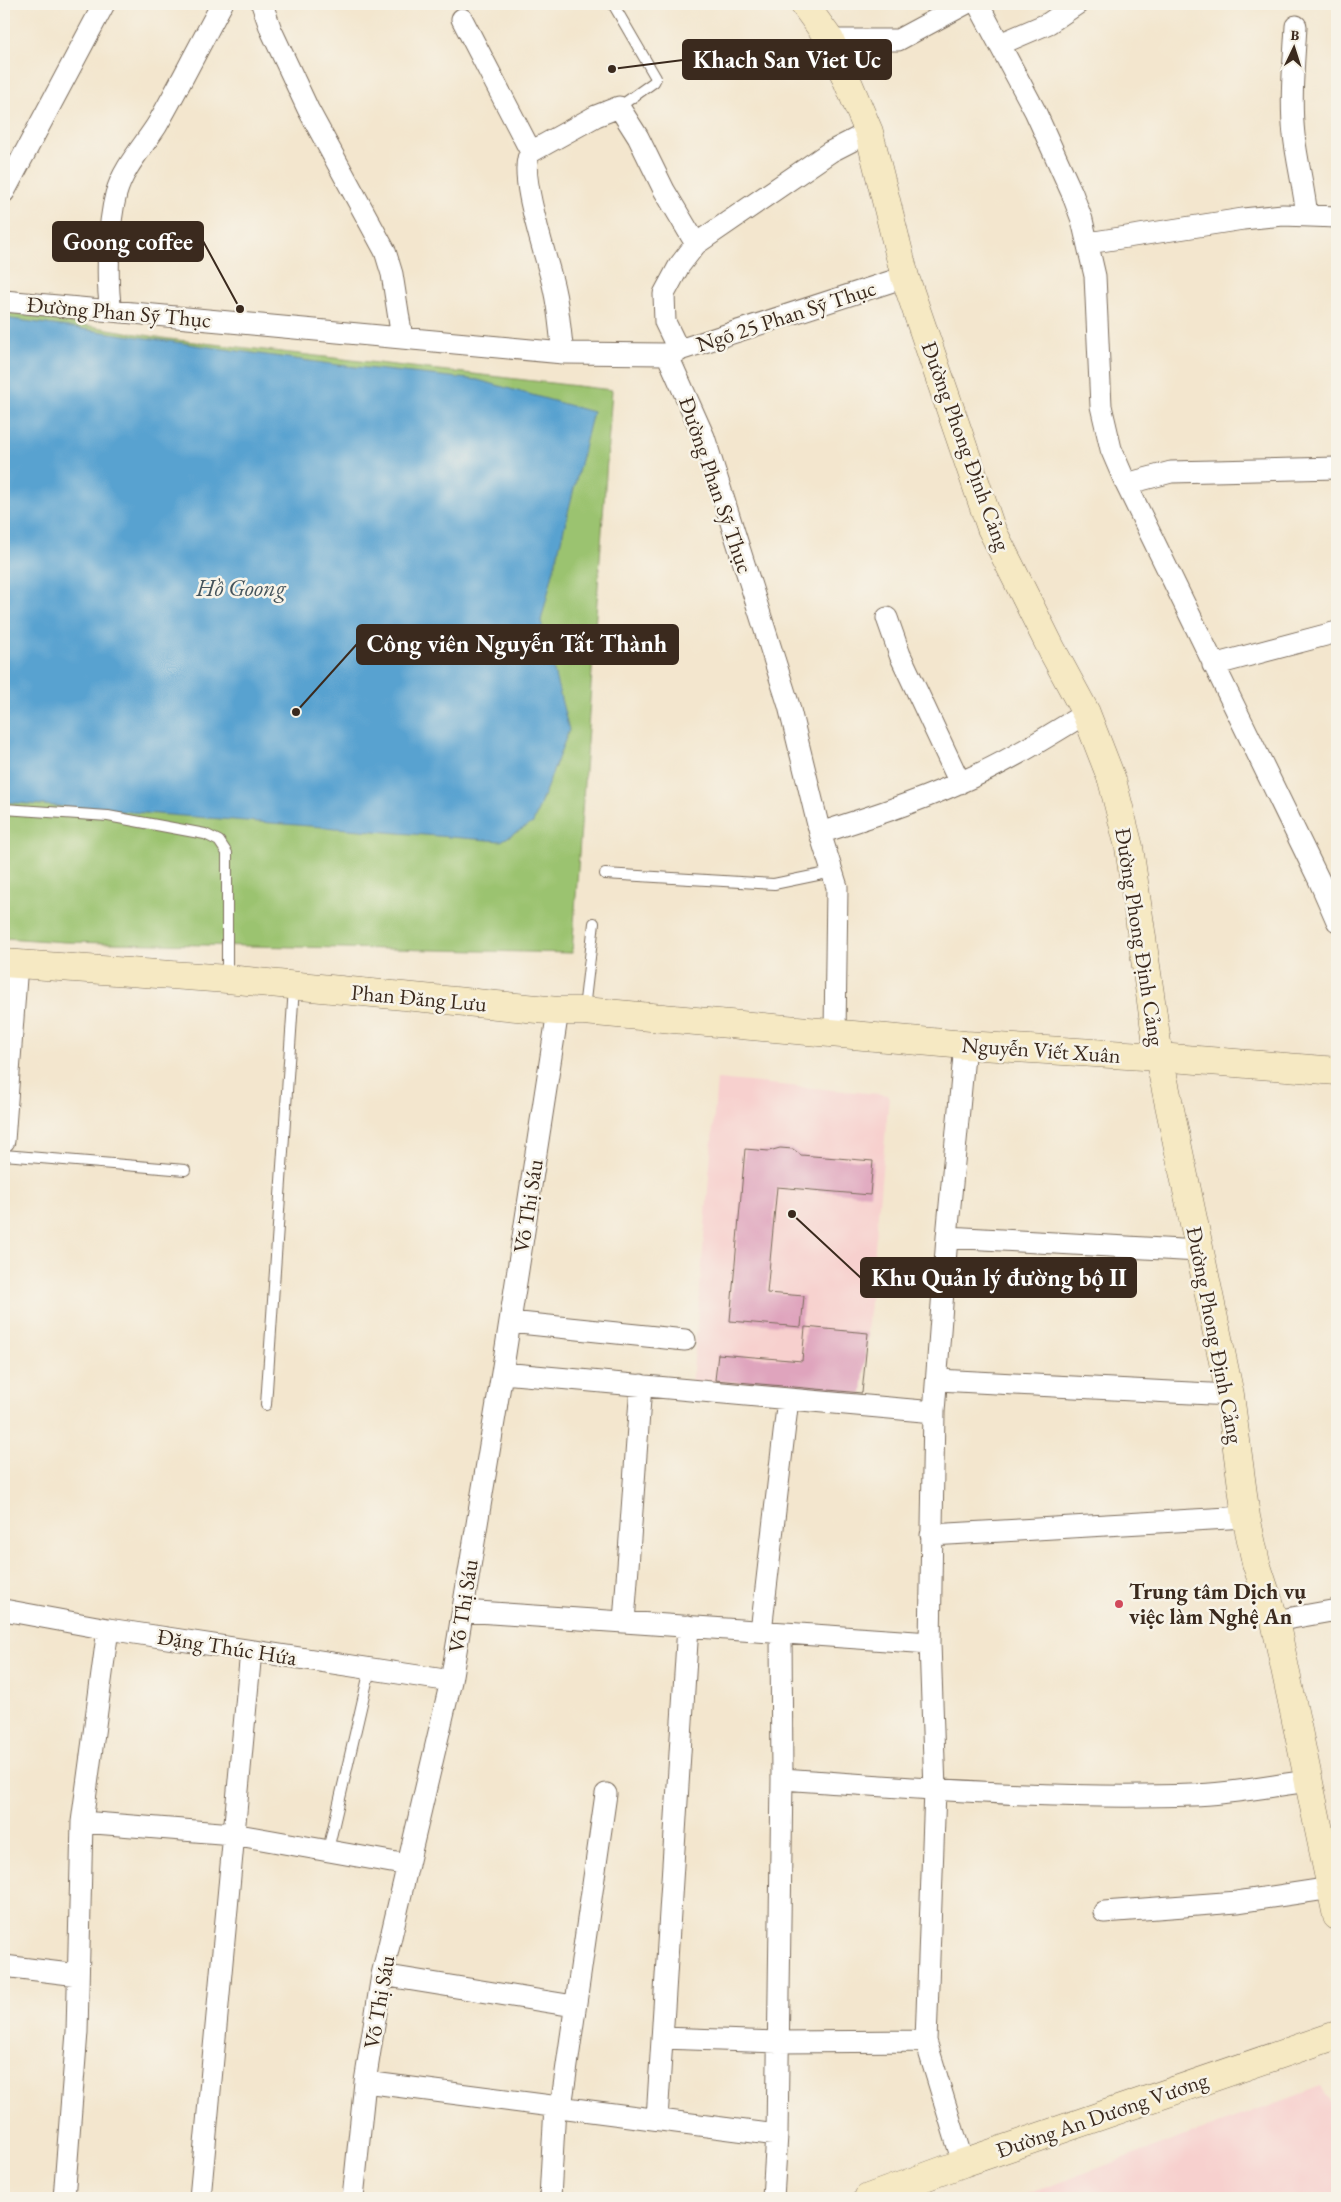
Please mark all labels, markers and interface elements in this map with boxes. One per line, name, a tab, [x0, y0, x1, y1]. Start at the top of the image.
north arrow	[1268, 22, 1318, 72]
text: B	[1290, 26, 1300, 44]
callout: Khach San Viet Uc	[683, 40, 891, 79]
text: Khach San Viet Uc	[693, 44, 881, 75]
callout: Goong coffee	[53, 222, 203, 261]
text: Goong coffee	[63, 226, 193, 258]
street label: Ngõ 25 Phan Sỹ Thục	[693, 273, 879, 359]
street label: Đường Phan Sỹ Thục	[26, 290, 212, 335]
street label: Đường Phong Định Cảng	[915, 337, 1017, 555]
street label: Đường Phan Sỹ Thục	[672, 393, 760, 577]
water label: Hồ Goong	[195, 572, 287, 603]
callout: Công viên Nguyễn Tất Thành	[357, 625, 678, 664]
text: Công viên Nguyễn Tất Thành	[367, 628, 668, 660]
street label: Đường Phong Định Cảng	[1108, 826, 1172, 1049]
street label: Phan Đăng Lưu	[350, 978, 488, 1018]
street label: Nguyễn Viết Xuân	[960, 1030, 1122, 1070]
street label: Võ Thị Sáu	[506, 1157, 550, 1255]
street label: Đường Phong Định Cảng	[1180, 1224, 1250, 1446]
callout: Khu Quản lý đường bộ II	[861, 1258, 1136, 1297]
text: Khu Quản lý đường bộ II	[871, 1262, 1127, 1294]
street label: Võ Thị Sáu	[441, 1557, 485, 1655]
place label: Trung tâm Dịch vụ việc làm Nghệ An	[1129, 1577, 1306, 1631]
marker: Trung tâm Dịch vụ việc làm Nghệ An	[1113, 1598, 1125, 1610]
street label: Đặng Thúc Hứa	[155, 1622, 299, 1672]
street label: Võ Thị Sáu	[357, 1953, 402, 2051]
street label: Đường An Dương Vương	[992, 2065, 1212, 2165]

